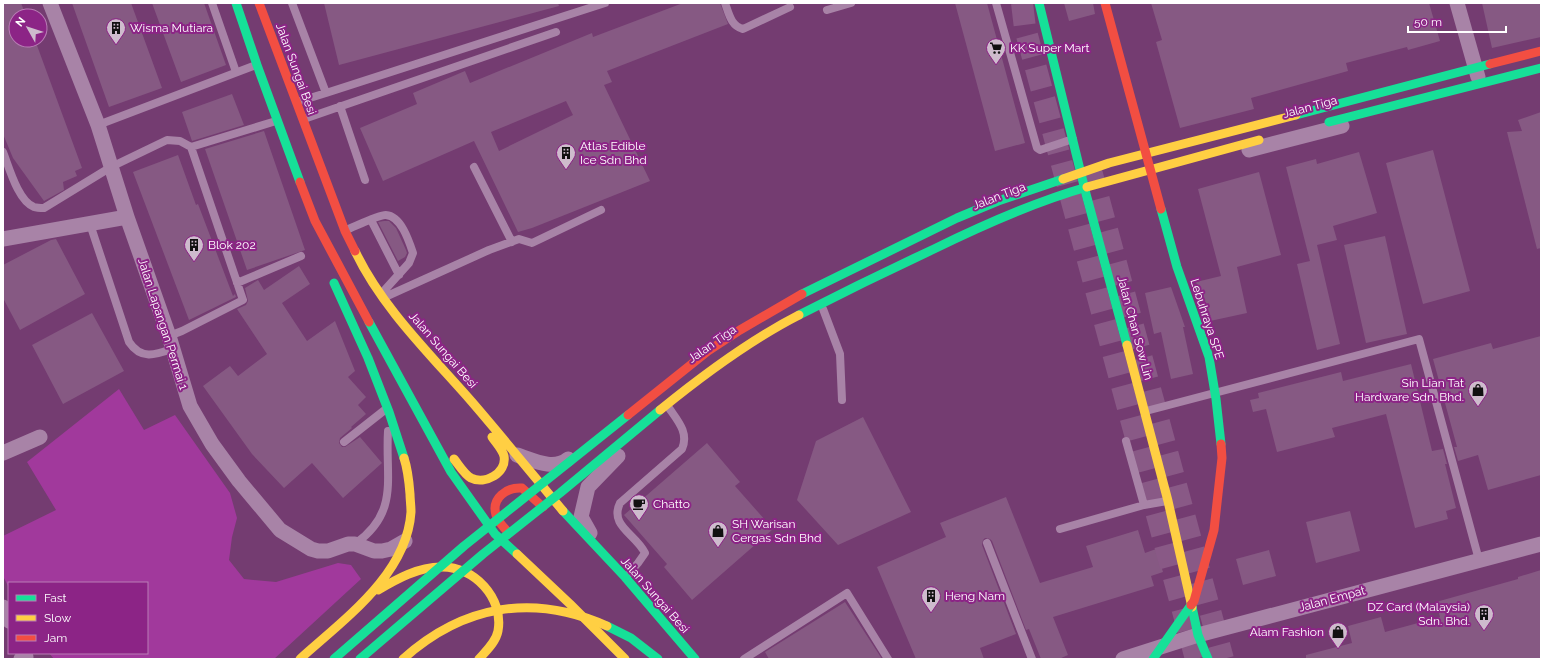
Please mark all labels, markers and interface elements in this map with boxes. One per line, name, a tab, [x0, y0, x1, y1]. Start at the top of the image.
north arrow	[8, 8, 48, 48]
scale bar	[1408, 8, 1506, 34]
text: N	[13, 15, 28, 29]
text: 50 m	[1414, 15, 1442, 29]
building icon: Wisma Mutiara	[105, 17, 127, 45]
place label: Wisma Mutiara	[130, 21, 213, 35]
street label: Jalan Sungai Besi	[273, 21, 319, 117]
supermarket icon: KK Super Mart	[985, 37, 1007, 65]
place label: KK Super Mart	[1010, 41, 1089, 55]
street label: Jalan Tiga	[1281, 93, 1339, 121]
place label: Atlas Edible Ice Sdn Bhd	[580, 139, 647, 167]
building icon: Atlas Edible Ice Sdn Bhd	[555, 142, 577, 170]
street label: Jalan Tiga	[971, 179, 1027, 213]
building icon: Blok 202	[183, 234, 205, 262]
place label: Blok 202	[208, 238, 256, 252]
street label: Jalan Lapangan Permai 1	[135, 256, 191, 392]
street label: Jalan Chan Sow Lin	[1114, 274, 1156, 382]
street label: Lebuhraya SPE	[1187, 277, 1227, 361]
street label: Jalan Sungai Besi	[406, 309, 480, 391]
street label: Jalan Tiga	[685, 322, 739, 366]
place label: Sin Lian Tat Hardware Sdn. Bhd.	[1355, 376, 1464, 404]
shop icon: Sin Lian Tat Hardware Sdn. Bhd.	[1467, 379, 1489, 407]
cafe icon: Chatto	[628, 493, 650, 521]
place label: Chatto	[653, 497, 690, 511]
place label: SH Warisan Cergas Sdn Bhd	[732, 517, 821, 545]
shop icon: SH Warisan Cergas Sdn Bhd	[707, 520, 729, 548]
street label: Jalan Sungai Besi	[618, 554, 692, 636]
legend	[8, 582, 148, 654]
street label: Jalan Empat	[1297, 583, 1367, 615]
building icon: Heng Nam	[920, 585, 942, 613]
place label: Heng Nam	[945, 589, 1005, 603]
text: Fast	[44, 591, 67, 605]
place label: DZ Card (Malaysia) Sdn. Bhd.	[1367, 600, 1470, 628]
building icon: DZ Card (Malaysia) Sdn. Bhd.	[1473, 603, 1495, 631]
text: Slow	[44, 611, 71, 625]
shop icon: Alam Fashion	[1327, 621, 1349, 649]
place label: Alam Fashion	[1250, 625, 1324, 639]
text: Jam	[44, 631, 67, 645]

